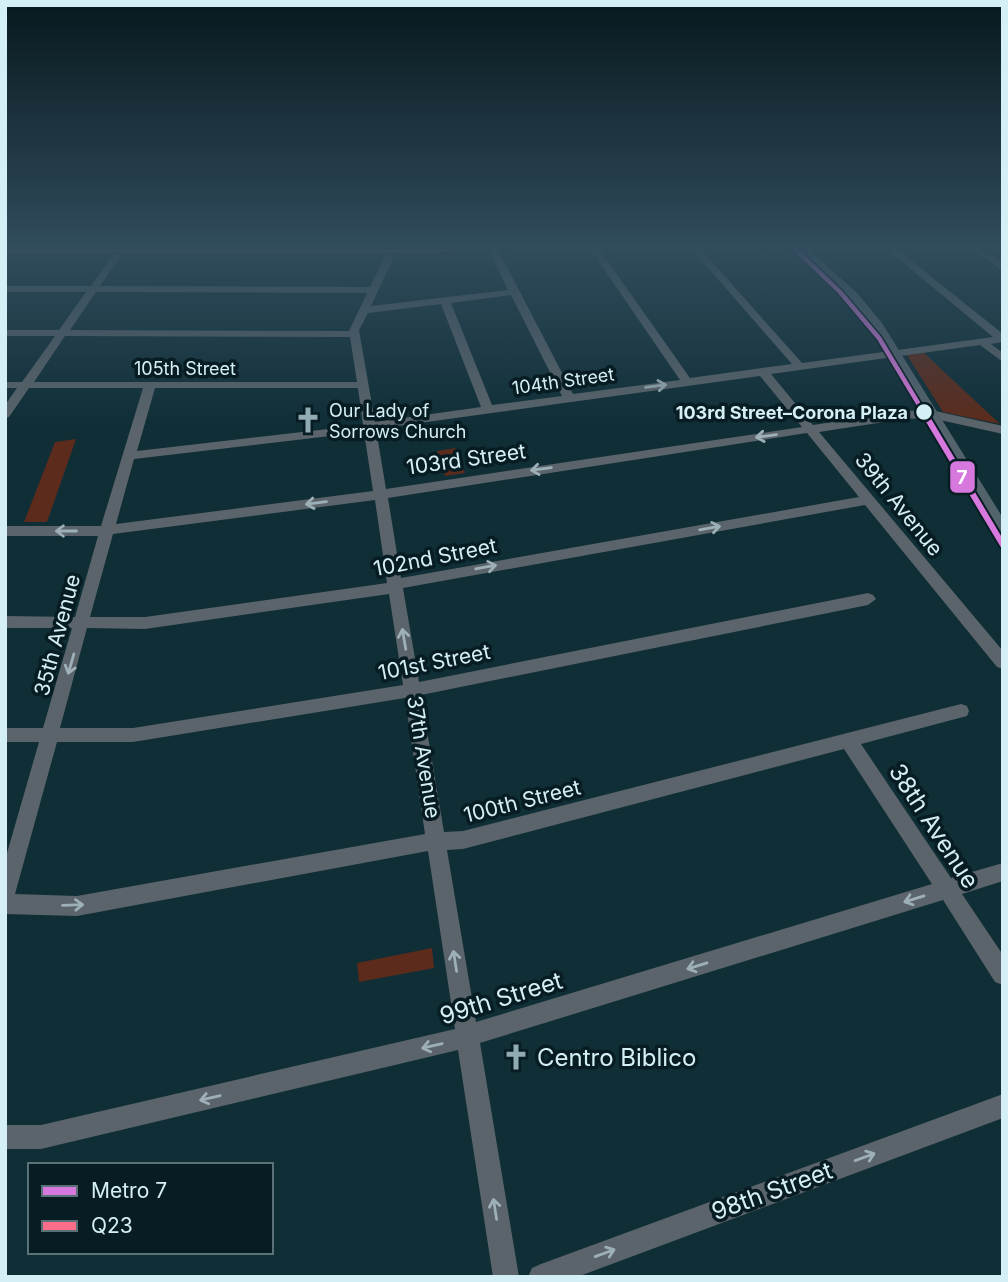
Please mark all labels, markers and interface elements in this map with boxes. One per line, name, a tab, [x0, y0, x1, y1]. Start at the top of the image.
street label: 105th Street	[134, 358, 236, 379]
street label: 104th Street	[511, 363, 615, 399]
one-way arrow	[645, 380, 667, 393]
place label: Our Lady of Sorrows Church	[329, 400, 466, 442]
place label: 103rd Street–Corona Plaza	[676, 402, 908, 423]
marker: 103rd Street–Corona Plaza	[914, 402, 934, 422]
church icon: Our Lady of Sorrows Church	[293, 405, 323, 435]
one-way arrow	[755, 429, 778, 442]
street label: 103rd Street	[405, 438, 527, 480]
street label: 39th Avenue	[850, 447, 948, 561]
line badge: 7	[949, 460, 976, 494]
one-way arrow	[530, 463, 553, 476]
text: 7	[956, 466, 968, 489]
one-way arrow	[305, 496, 328, 509]
one-way arrow	[698, 521, 721, 534]
one-way arrow	[55, 524, 78, 538]
street label: 102nd Street	[371, 533, 499, 581]
one-way arrow	[474, 560, 496, 574]
street label: 35th Avenue	[29, 572, 85, 698]
one-way arrow	[397, 628, 410, 651]
street label: 101st Street	[376, 639, 492, 685]
one-way arrow	[64, 652, 77, 675]
street label: 37th Avenue	[402, 694, 446, 820]
street label: 38th Avenue	[883, 758, 985, 894]
street label: 100th Street	[461, 774, 583, 828]
one-way arrow	[903, 894, 925, 907]
one-way arrow	[62, 898, 85, 911]
one-way arrow	[448, 950, 461, 973]
one-way arrow	[686, 960, 708, 973]
street label: 99th Street	[436, 966, 566, 1030]
one-way arrow	[421, 1040, 444, 1053]
church icon: Centro Biblico	[501, 1042, 531, 1072]
place label: Centro Biblico	[537, 1043, 696, 1072]
one-way arrow	[200, 1092, 222, 1105]
one-way arrow	[853, 1150, 875, 1162]
street label: 98th Street	[708, 1156, 836, 1226]
legend	[28, 1163, 273, 1254]
text: Metro 7	[91, 1178, 167, 1203]
one-way arrow	[488, 1199, 501, 1221]
text: Q23	[91, 1213, 133, 1238]
one-way arrow	[594, 1246, 616, 1258]

